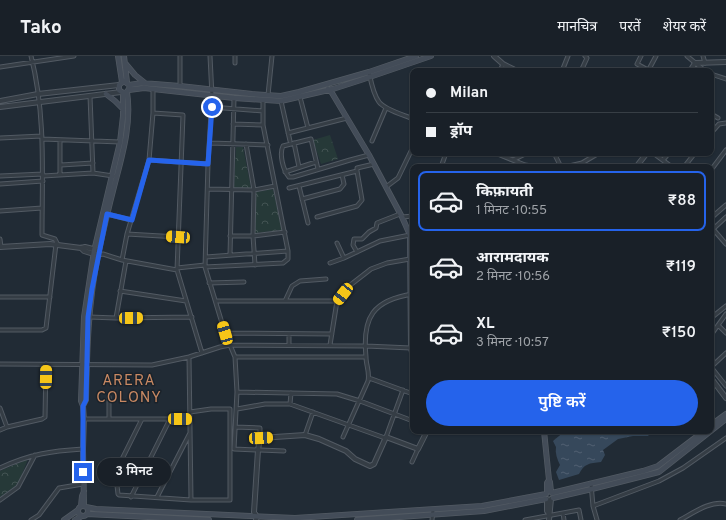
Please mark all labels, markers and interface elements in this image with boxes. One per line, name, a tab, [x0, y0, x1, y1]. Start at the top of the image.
text: Tako	[20, 16, 62, 40]
text: मानचित्र	[557, 19, 597, 36]
text: परतें	[619, 19, 641, 36]
text: शेयर करें	[663, 19, 706, 36]
text: Milan	[450, 84, 488, 103]
route start	[203, 98, 221, 116]
text: ड्रॉप	[450, 122, 472, 141]
icon: car	[428, 183, 464, 219]
text: किफ़ायती	[476, 183, 533, 202]
text: ₹88	[668, 192, 696, 211]
text: 1 मिनट · 10:55	[476, 203, 547, 219]
car	[166, 230, 190, 244]
icon: car	[428, 249, 464, 285]
text: आरामदायक	[476, 249, 549, 268]
text: ₹119	[665, 258, 696, 277]
text: 2 मिनट · 10:56	[476, 269, 550, 285]
car	[331, 281, 355, 307]
car	[119, 312, 143, 324]
icon: car	[428, 315, 464, 351]
text: XL	[476, 315, 494, 334]
car	[216, 320, 234, 346]
text: ₹150	[661, 324, 696, 343]
text: 3 मिनट · 10:57	[476, 335, 549, 351]
car	[40, 365, 52, 389]
district label: ARERA COLONY	[96, 372, 162, 408]
button: पुष्टि करें	[426, 380, 698, 426]
car	[168, 413, 192, 425]
car	[249, 431, 273, 445]
callout: 3 मिनट	[97, 458, 171, 486]
route end	[74, 463, 92, 481]
text: 3 मिनट	[115, 464, 153, 480]

